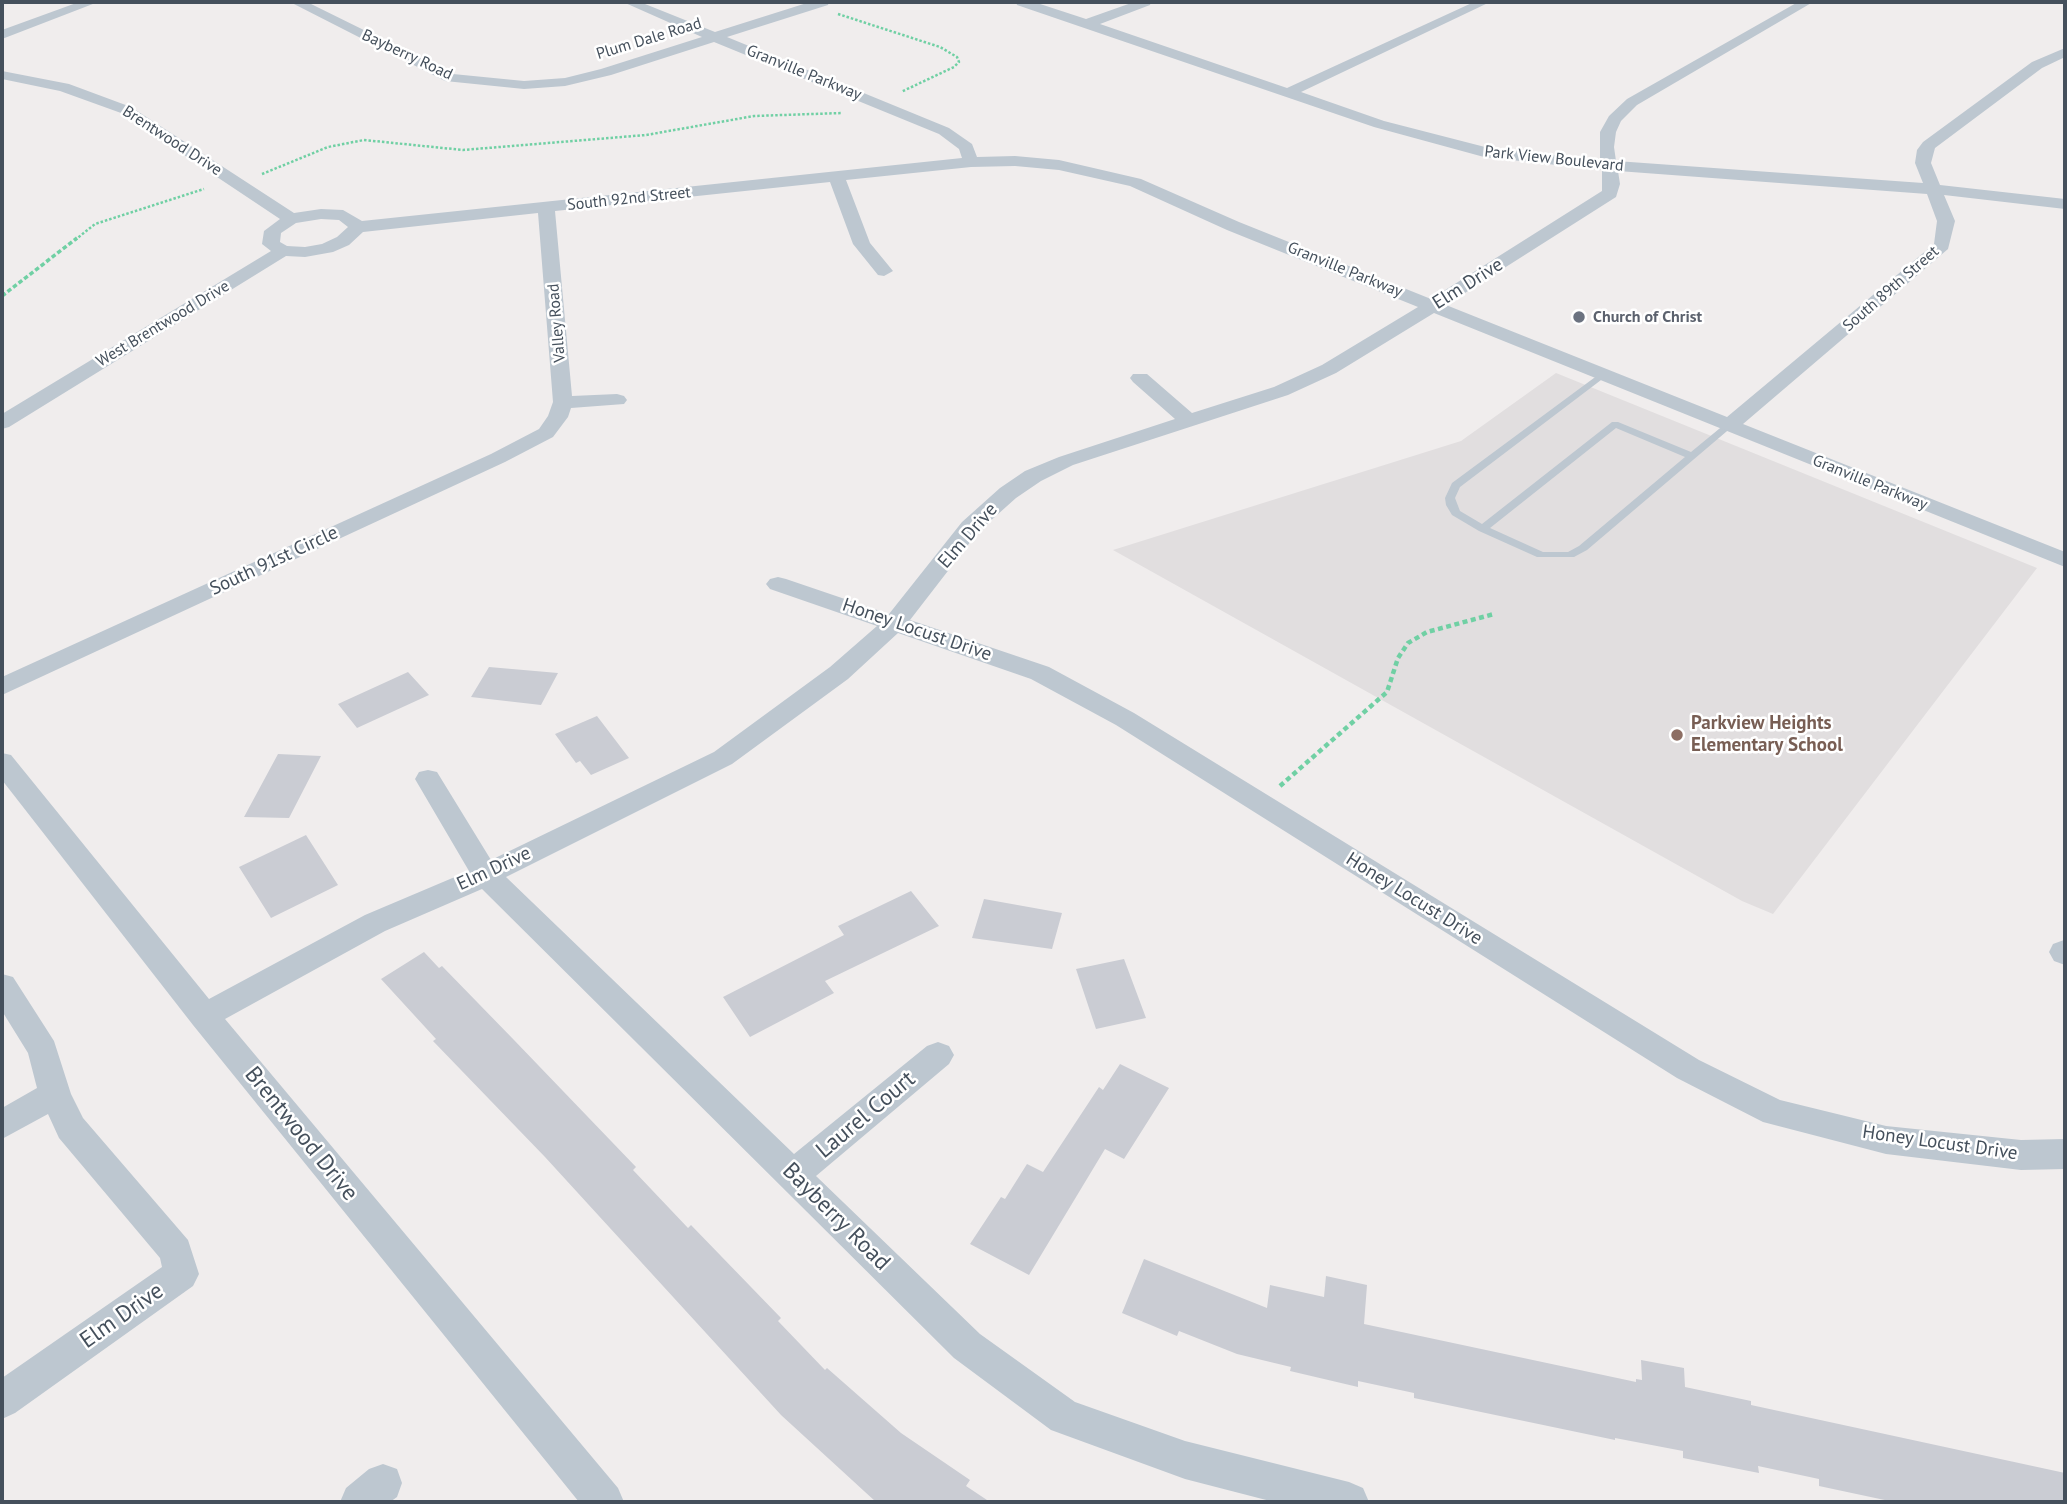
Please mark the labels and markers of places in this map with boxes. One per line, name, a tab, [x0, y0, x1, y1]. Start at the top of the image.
place label: Church of Christ	[1593, 307, 1702, 327]
marker: Church of Christ	[1571, 309, 1587, 325]
place label: Parkview Heights Elementary School	[1691, 713, 1843, 757]
marker: Parkview Heights Elementary School	[1669, 727, 1685, 743]

